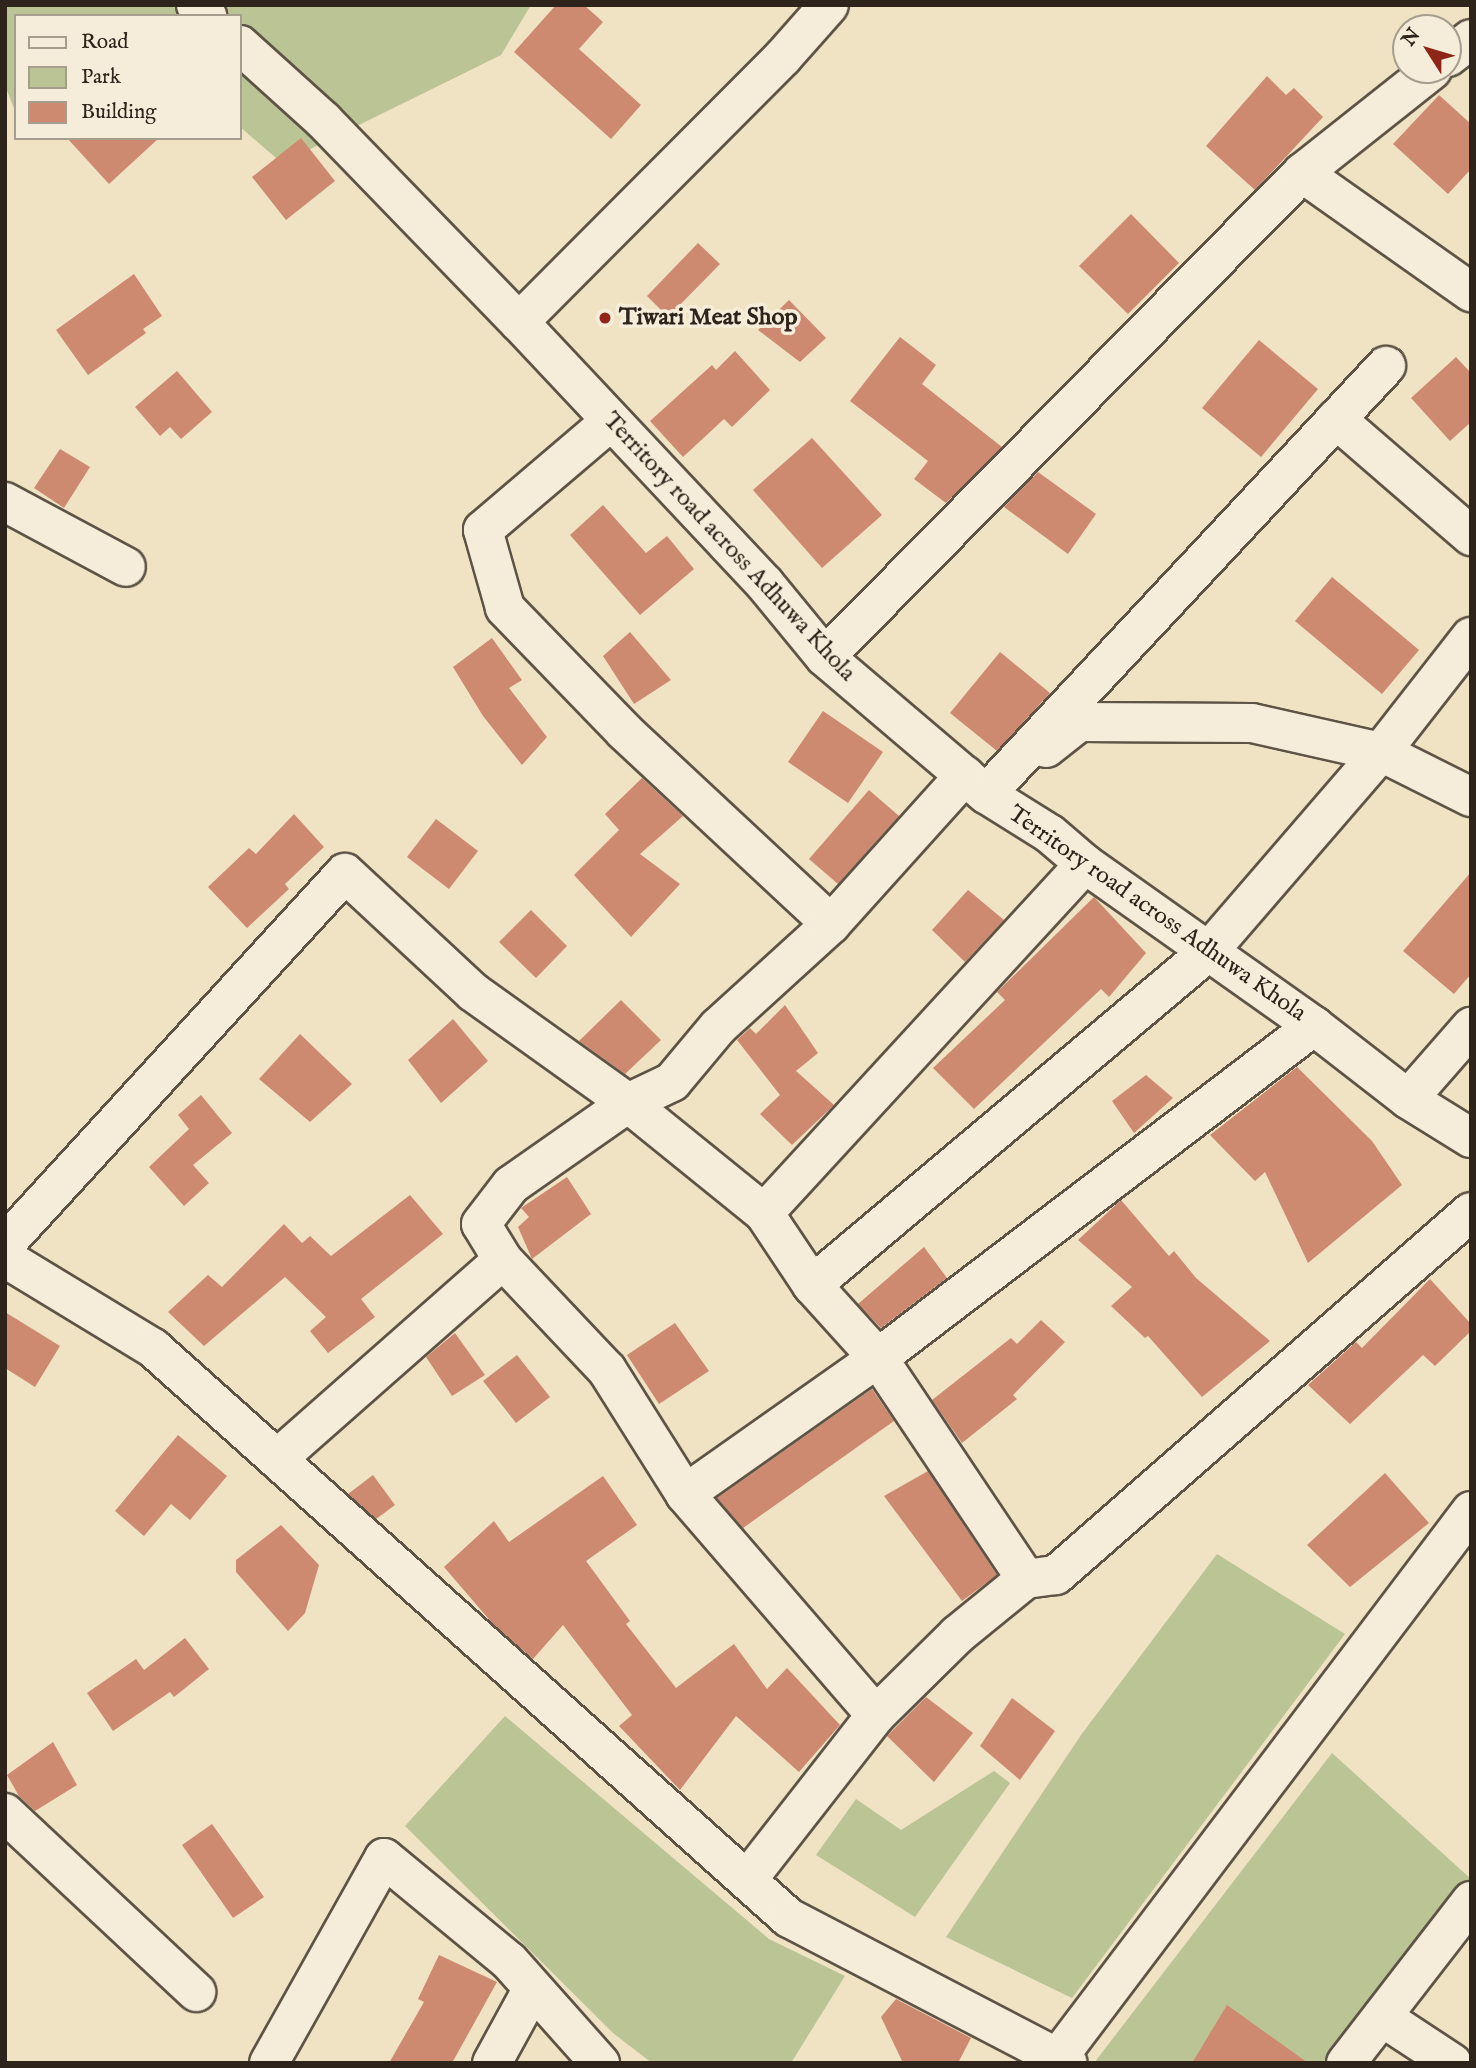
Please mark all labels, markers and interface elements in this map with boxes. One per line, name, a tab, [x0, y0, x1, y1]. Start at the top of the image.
legend	[14, 14, 242, 140]
north arrow	[1392, 14, 1462, 84]
text: N	[1397, 24, 1426, 51]
text: Road	[81, 29, 128, 56]
text: Park	[81, 64, 121, 91]
text: Building	[81, 99, 156, 126]
place label: Tiwari Meat Shop	[619, 304, 797, 332]
marker: Tiwari Meat Shop	[597, 310, 613, 326]
street label: Territory road across Adhuwa Khola	[597, 407, 861, 687]
street label: Territory road across Adhuwa Khola	[1002, 800, 1312, 1028]

